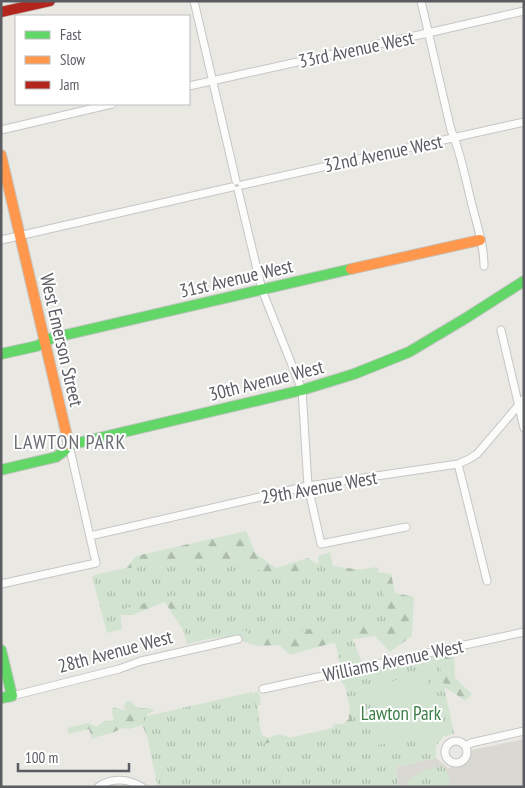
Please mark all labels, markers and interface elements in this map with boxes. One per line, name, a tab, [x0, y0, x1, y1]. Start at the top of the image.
legend	[15, 15, 190, 105]
text: Fast	[60, 25, 81, 44]
street label: 33rd Avenue West	[296, 25, 417, 73]
text: Slow	[60, 50, 85, 69]
text: Jam	[59, 75, 79, 94]
street label: 32nd Avenue West	[322, 129, 445, 177]
street label: 31st Avenue West	[177, 253, 296, 303]
street label: West Emerson Street	[35, 271, 89, 409]
street label: 30th Avenue West	[206, 354, 327, 406]
district label: LAWTON PARK	[14, 429, 126, 455]
street label: 29th Avenue West	[259, 465, 380, 509]
street label: 28th Avenue West	[55, 624, 176, 678]
street label: Williams Avenue West	[320, 633, 466, 687]
park label: Lawton Park	[361, 701, 442, 725]
scale bar	[18, 740, 129, 772]
text: 100 m	[25, 748, 58, 767]

